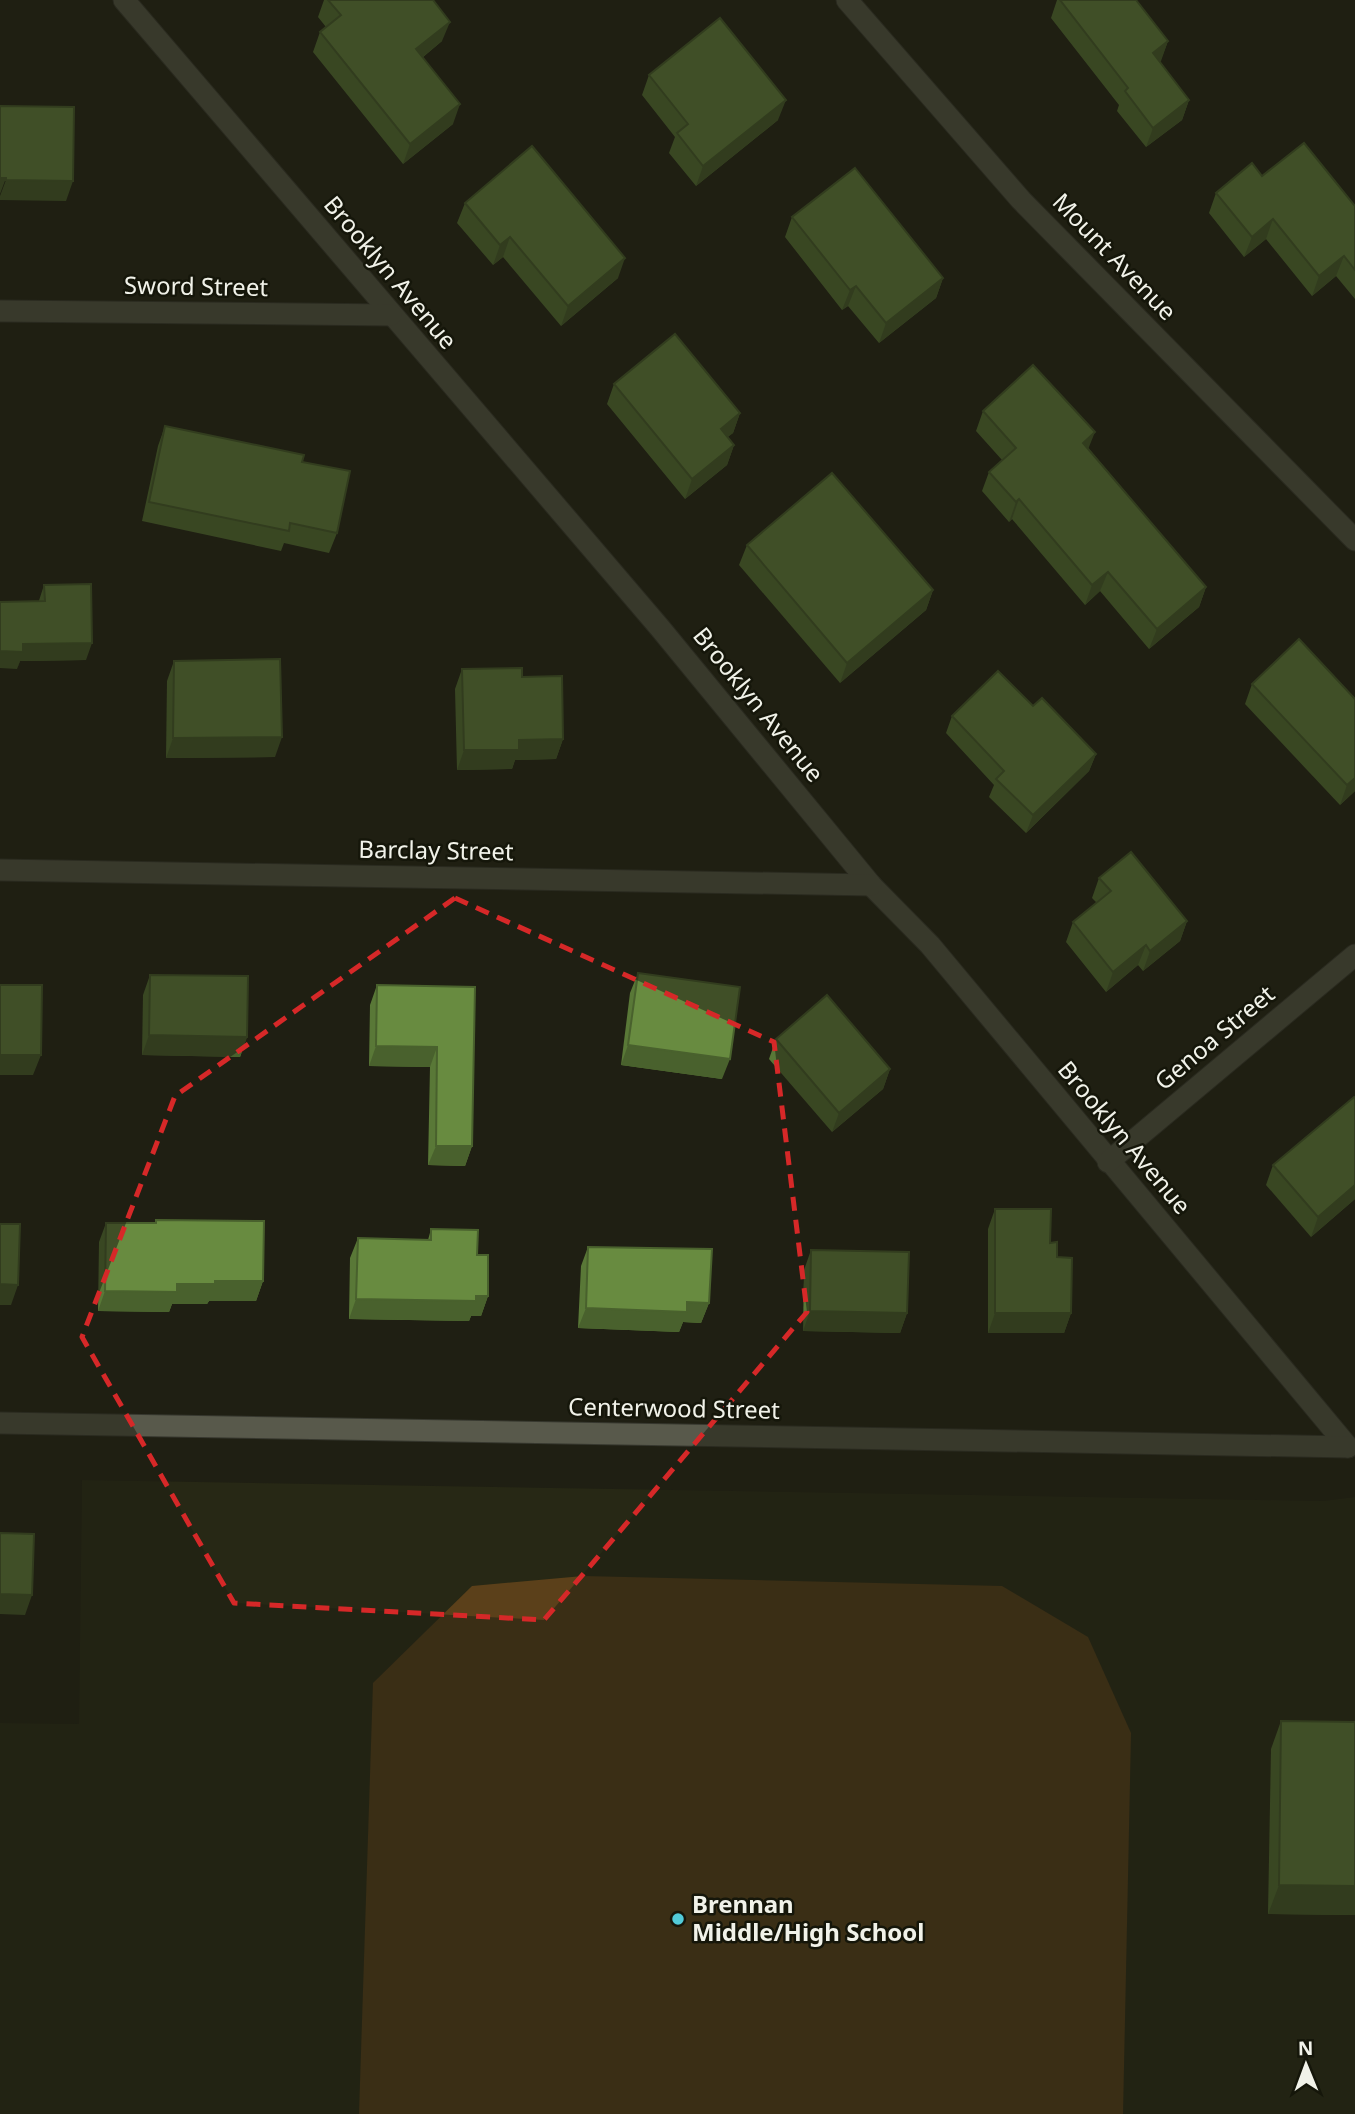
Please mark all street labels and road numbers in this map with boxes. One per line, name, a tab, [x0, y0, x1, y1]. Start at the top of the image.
street label: Mount Avenue	[1046, 185, 1184, 327]
street label: Brooklyn Avenue	[317, 188, 465, 356]
street label: Sword Street	[124, 268, 269, 303]
street label: Brooklyn Avenue	[686, 620, 832, 789]
street label: Barclay Street	[358, 832, 514, 867]
street label: Genoa Street	[1147, 977, 1281, 1097]
street label: Brooklyn Avenue	[1051, 1053, 1199, 1221]
street label: Centerwood Street	[568, 1389, 780, 1426]

